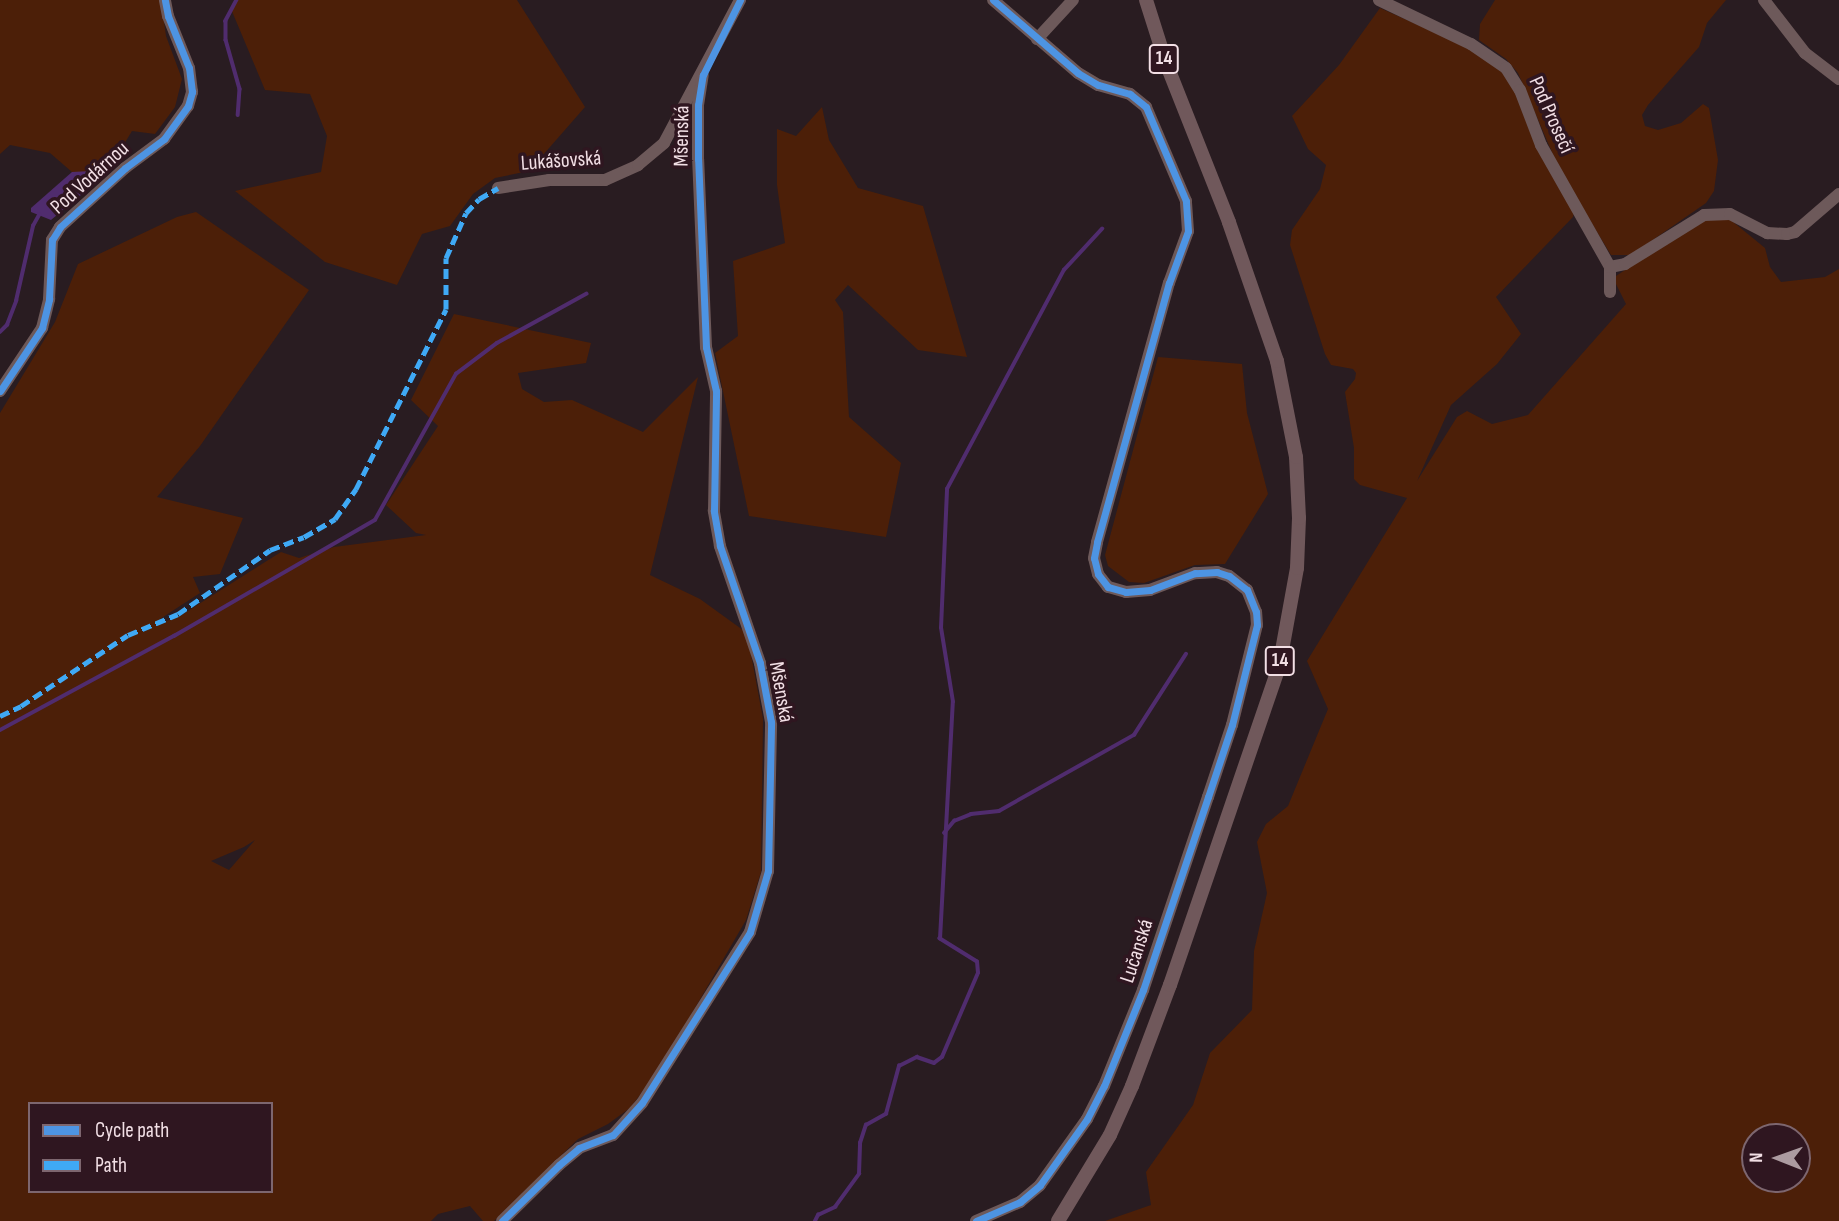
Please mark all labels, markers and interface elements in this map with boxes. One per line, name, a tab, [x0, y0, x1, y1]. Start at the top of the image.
road number: 14	[1148, 44, 1180, 74]
street label: Pod Prosečí	[1523, 73, 1579, 157]
street label: Mšenská	[669, 105, 695, 167]
street label: Pod Vodárnou	[46, 136, 134, 220]
street label: Lukášovská	[520, 146, 602, 176]
road number: 14	[1264, 646, 1296, 676]
street label: Mšenská	[763, 660, 799, 724]
street label: Lučanská	[1115, 916, 1159, 986]
legend	[28, 1102, 273, 1193]
text: Cycle path	[95, 1118, 169, 1143]
north arrow	[1741, 1123, 1811, 1193]
text: N	[1745, 1152, 1768, 1163]
text: Path	[95, 1153, 127, 1178]

